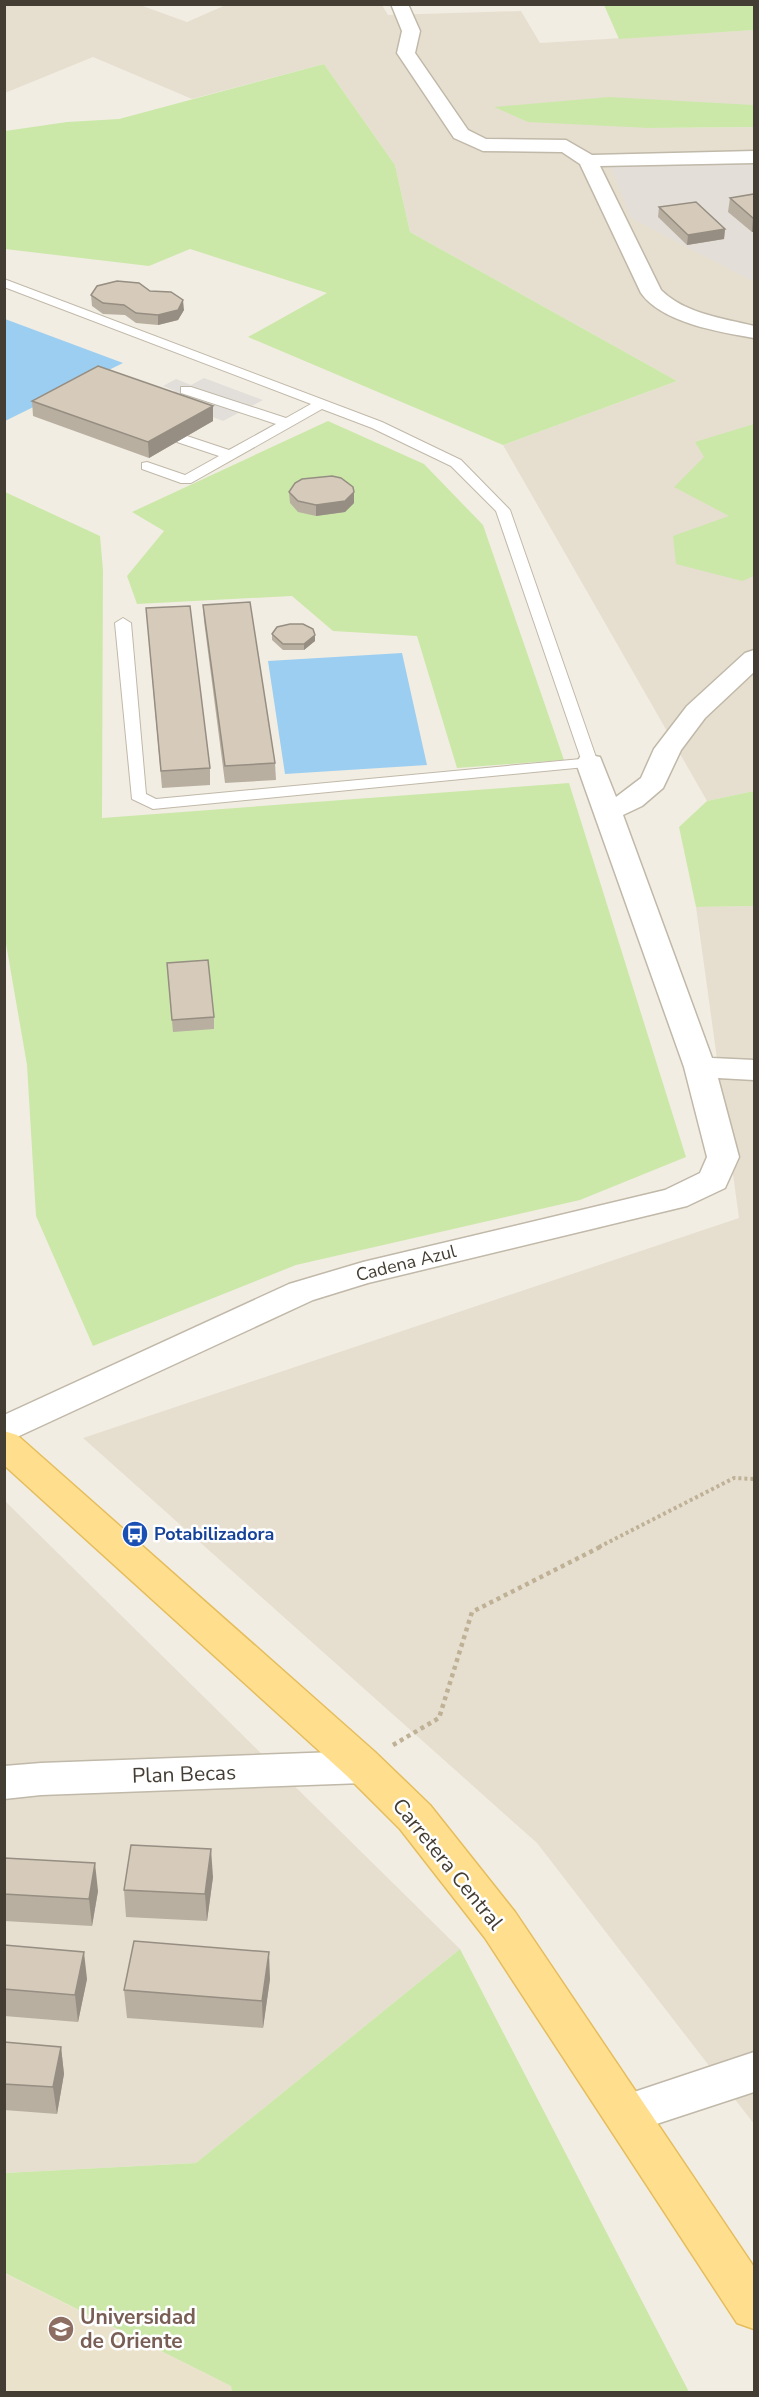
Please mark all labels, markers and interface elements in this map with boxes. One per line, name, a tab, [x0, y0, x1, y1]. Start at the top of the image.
street label: Cadena Azul	[353, 1239, 459, 1287]
bus stop icon: Potabilizadora	[120, 1519, 150, 1549]
place label: Potabilizadora	[154, 1522, 274, 1546]
street label: Plan Becas	[131, 1758, 237, 1790]
street label: Carretera Central	[386, 1792, 510, 1936]
place label: Universidad de Oriente	[80, 2303, 196, 2355]
school or university icon: Universidad de Oriente	[46, 2314, 76, 2344]

